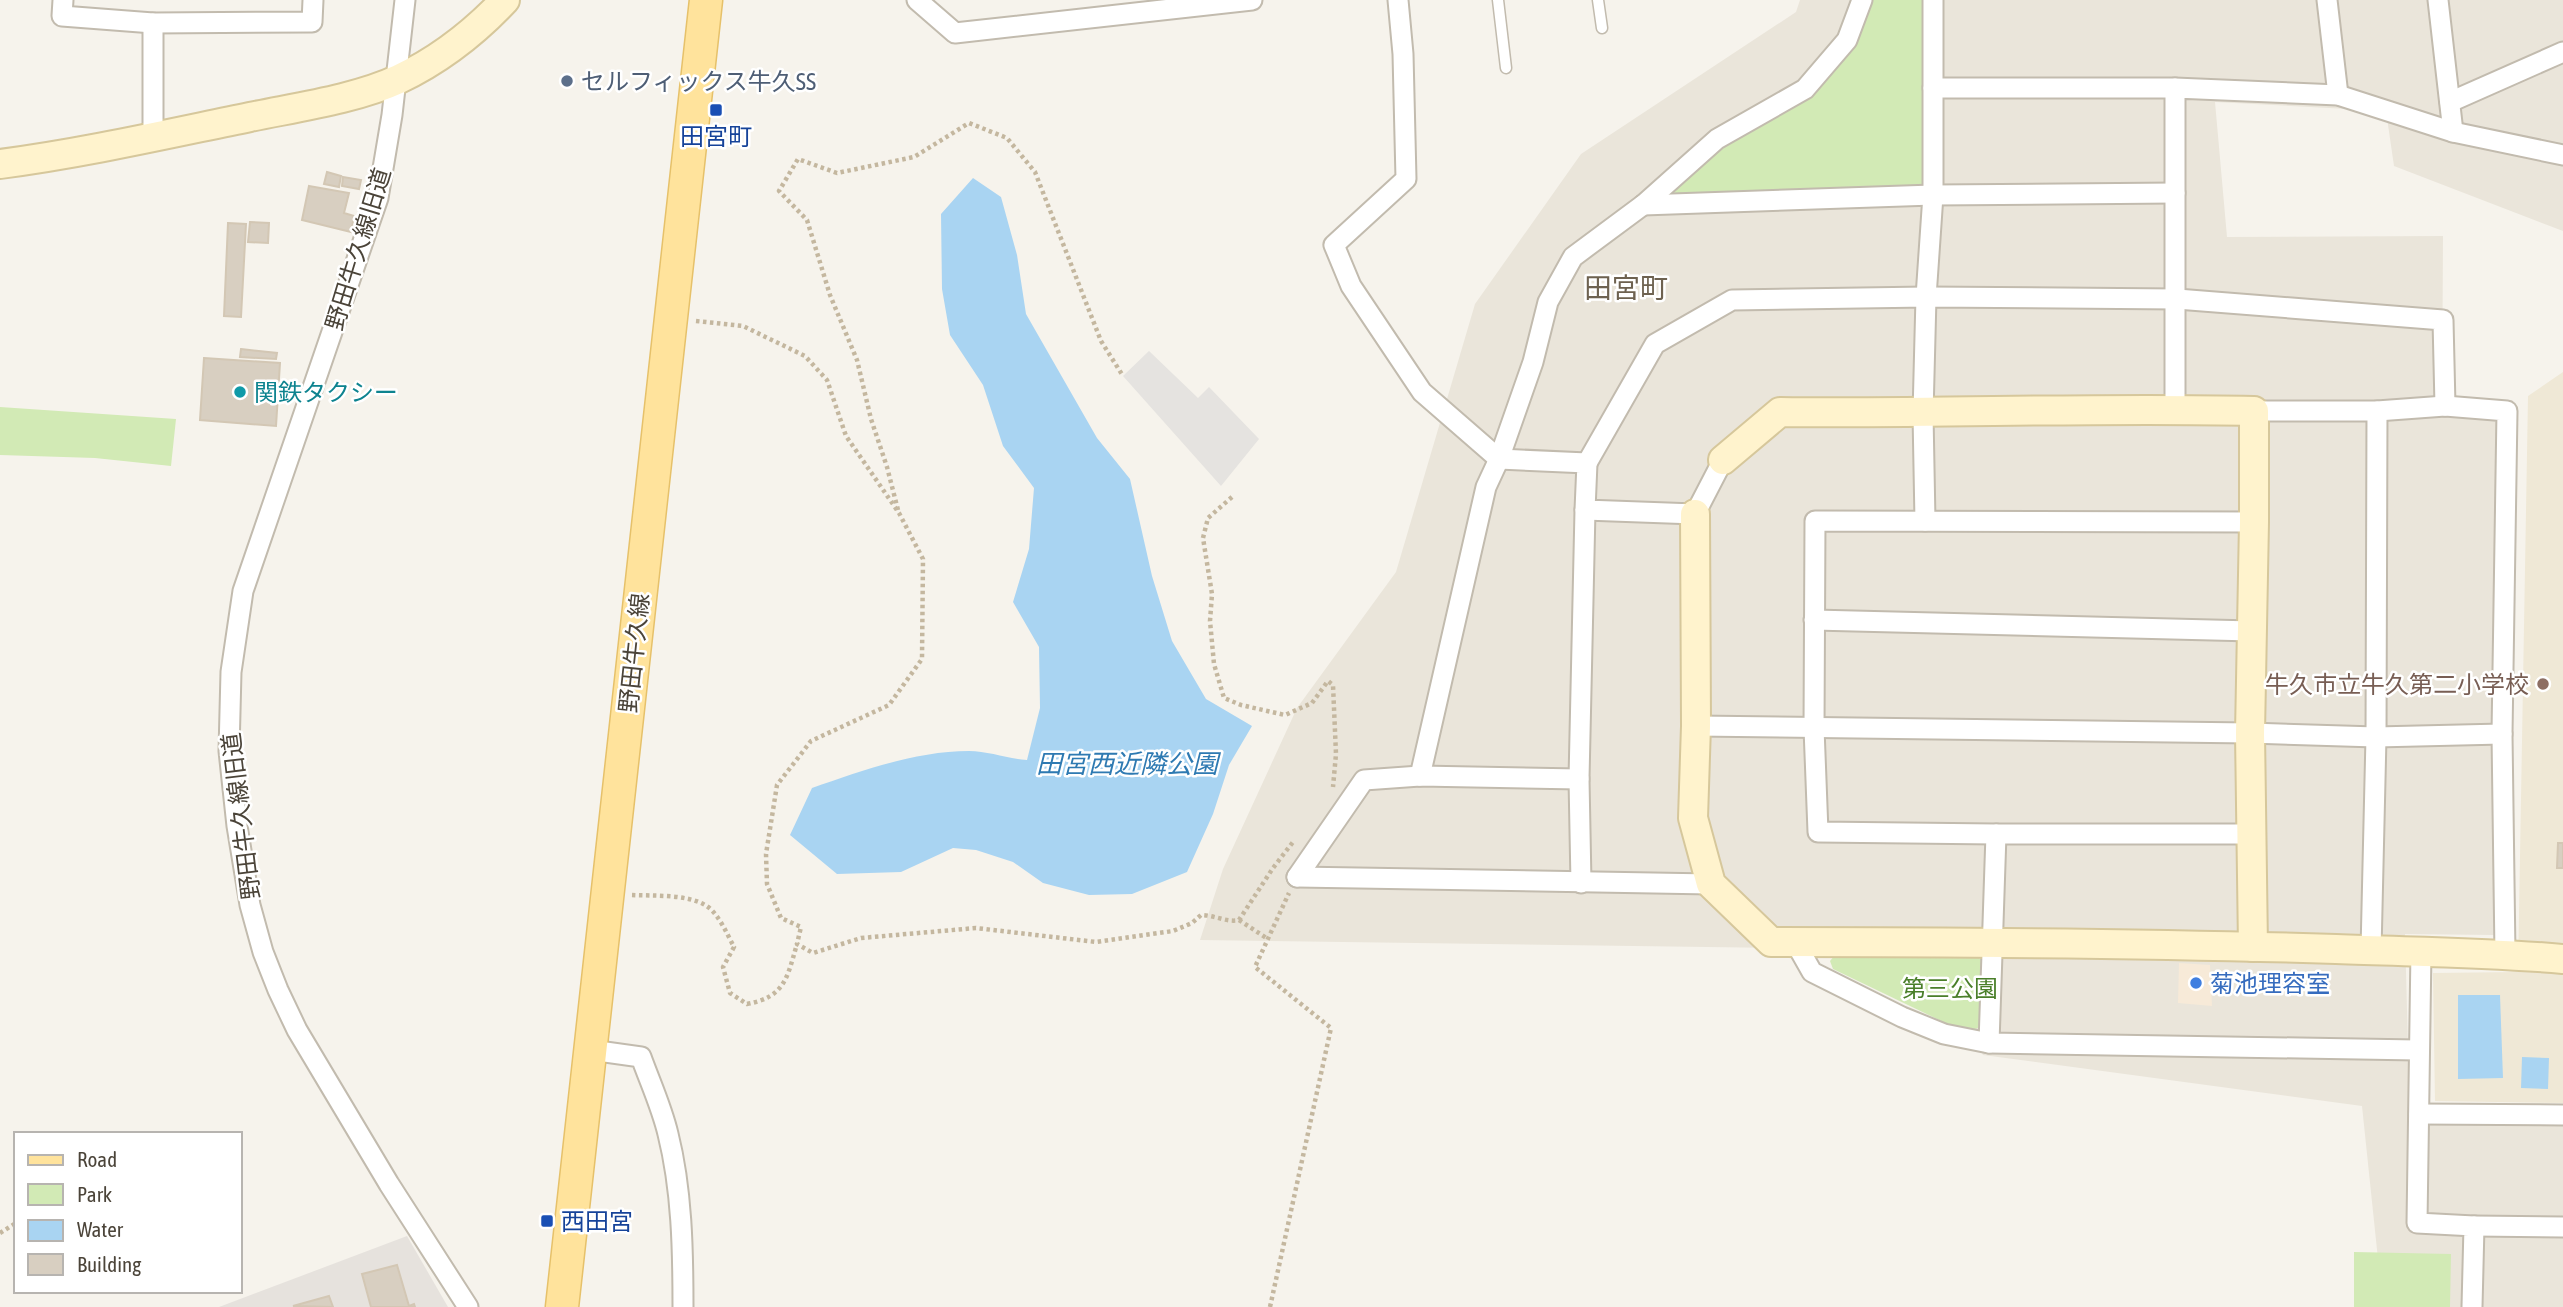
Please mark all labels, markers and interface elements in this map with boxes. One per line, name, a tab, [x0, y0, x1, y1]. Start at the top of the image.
place label: セルフィックス牛久SS	[581, 68, 816, 95]
marker: セルフィックス牛久SS	[559, 73, 575, 89]
marker: 田宮町	[708, 102, 724, 118]
place label: 田宮町	[680, 123, 752, 150]
street label: 野田牛久線旧道	[321, 165, 395, 333]
district label: 田宮町	[1584, 272, 1668, 304]
place label: 関鉄タクシー	[254, 379, 398, 406]
marker: 関鉄タクシー	[232, 384, 248, 400]
street label: 野田牛久線	[614, 592, 654, 714]
place label: 牛久市立牛久第二小学校	[2265, 671, 2529, 698]
marker: 牛久市立牛久第二小学校	[2535, 676, 2551, 692]
street label: 野田牛久線旧道	[217, 731, 265, 901]
water label: 田宮西近隣公園	[1036, 749, 1222, 779]
place label: 菊池理容室	[2210, 970, 2330, 997]
park label: 第三公園	[1902, 975, 1998, 1002]
marker: 菊池理容室	[2188, 975, 2204, 991]
legend	[14, 1132, 242, 1293]
text: Road	[77, 1147, 117, 1171]
text: Park	[77, 1182, 112, 1206]
place label: 西田宮	[561, 1208, 633, 1235]
marker: 西田宮	[539, 1213, 555, 1229]
text: Water	[77, 1217, 124, 1241]
text: Building	[77, 1252, 141, 1276]

